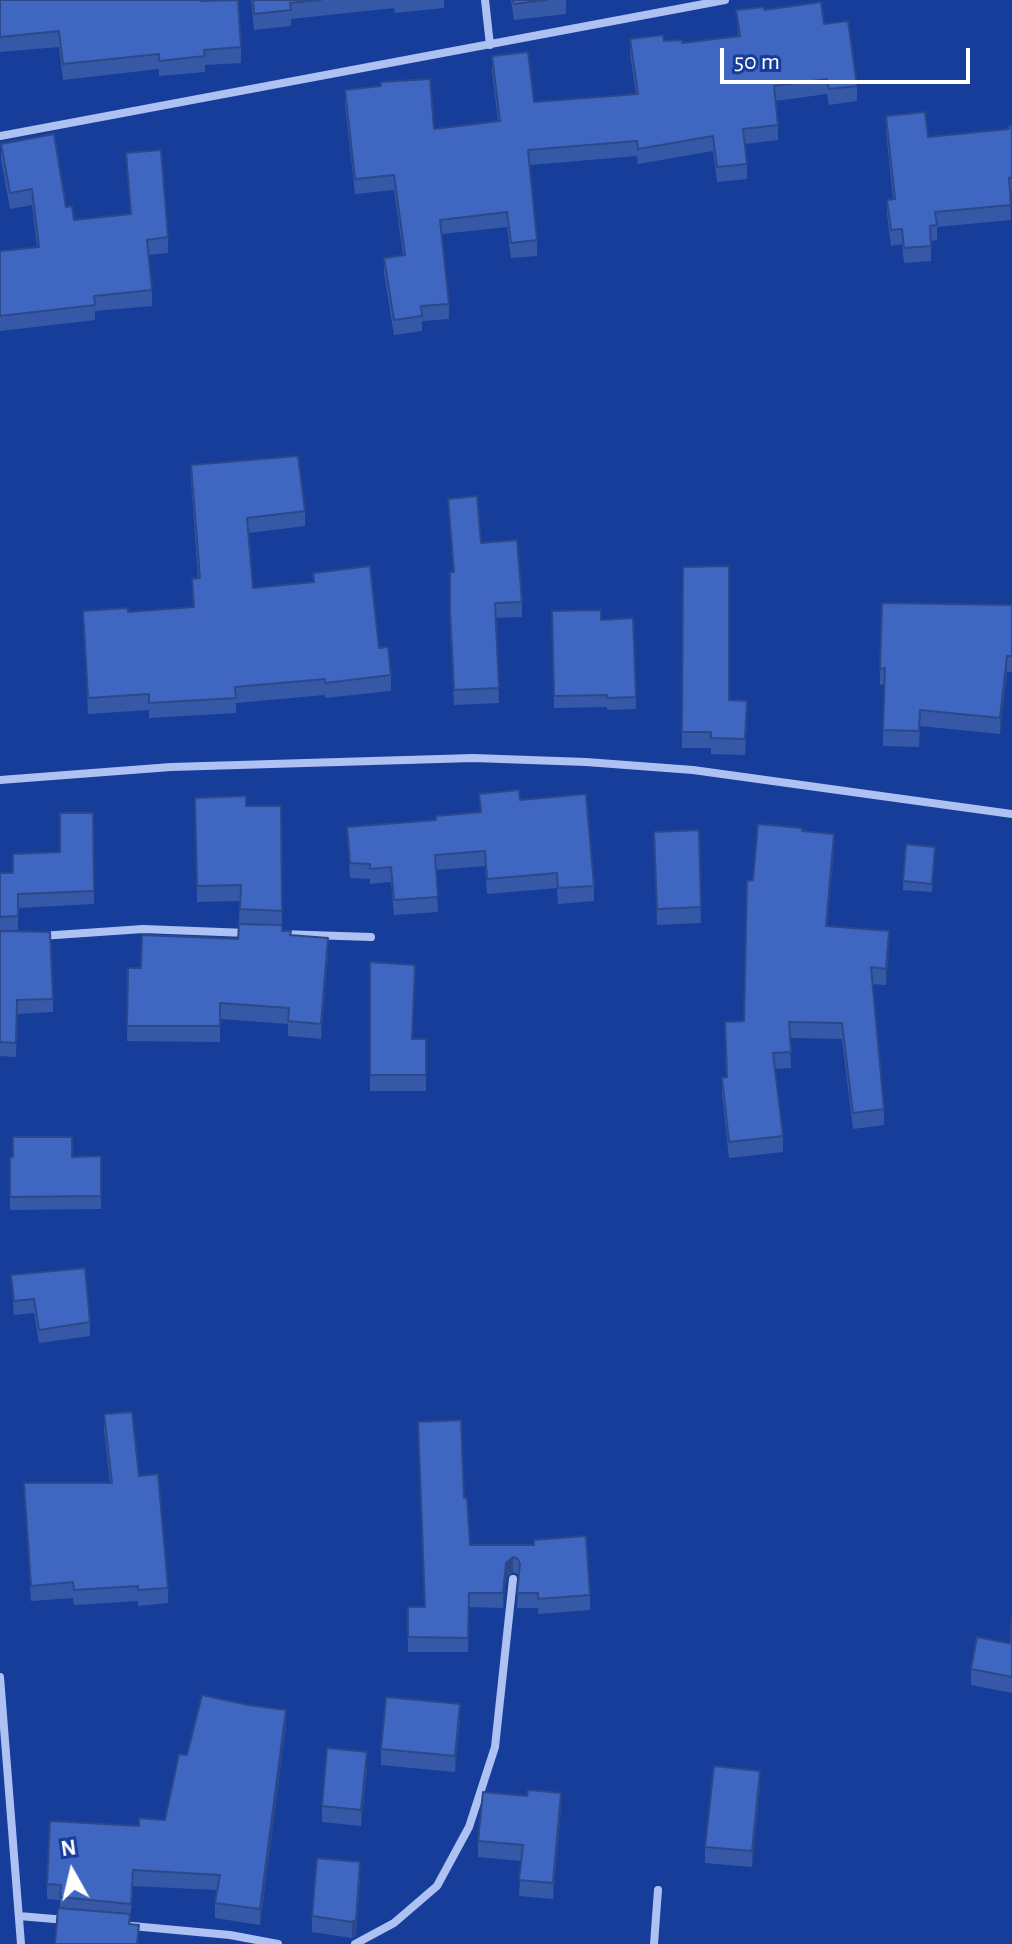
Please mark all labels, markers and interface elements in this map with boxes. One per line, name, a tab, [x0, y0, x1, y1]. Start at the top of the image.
scale bar	[724, 32, 974, 82]
text: 50 m	[734, 50, 780, 74]
north arrow	[32, 1832, 112, 1912]
text: N	[60, 1836, 78, 1860]

